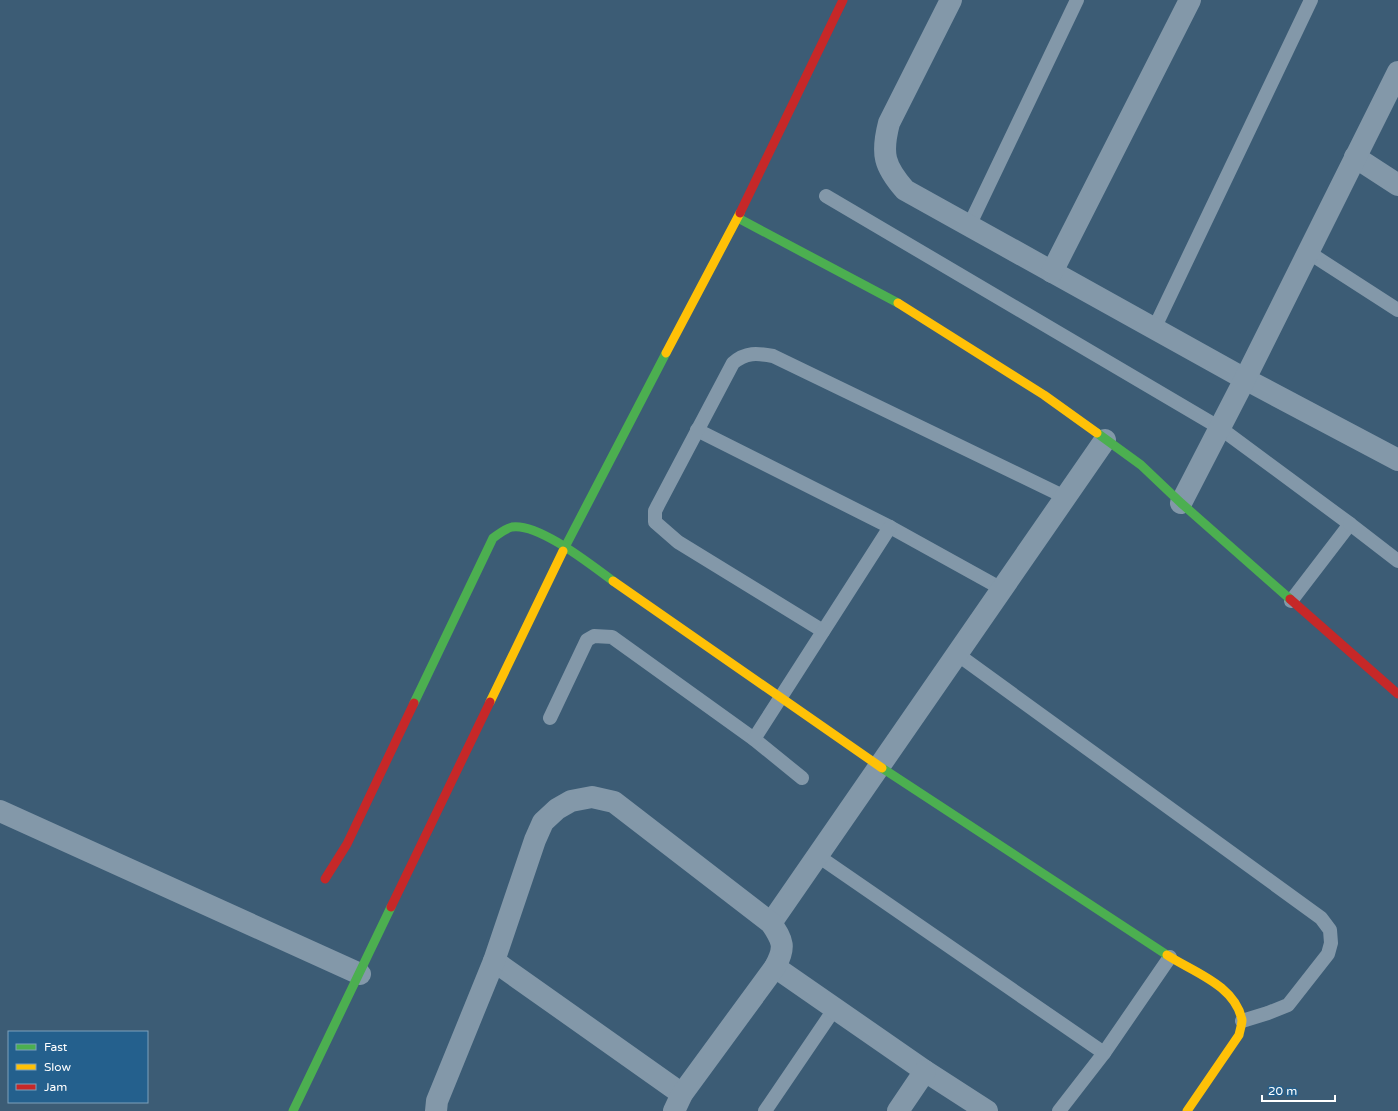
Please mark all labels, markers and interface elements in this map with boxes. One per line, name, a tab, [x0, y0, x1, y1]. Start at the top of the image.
legend	[8, 1031, 148, 1103]
text: Fast	[44, 1040, 68, 1054]
text: Slow	[44, 1060, 71, 1074]
scale bar	[1262, 1077, 1335, 1103]
text: Jam	[44, 1080, 67, 1094]
text: 20 m	[1268, 1084, 1297, 1098]

